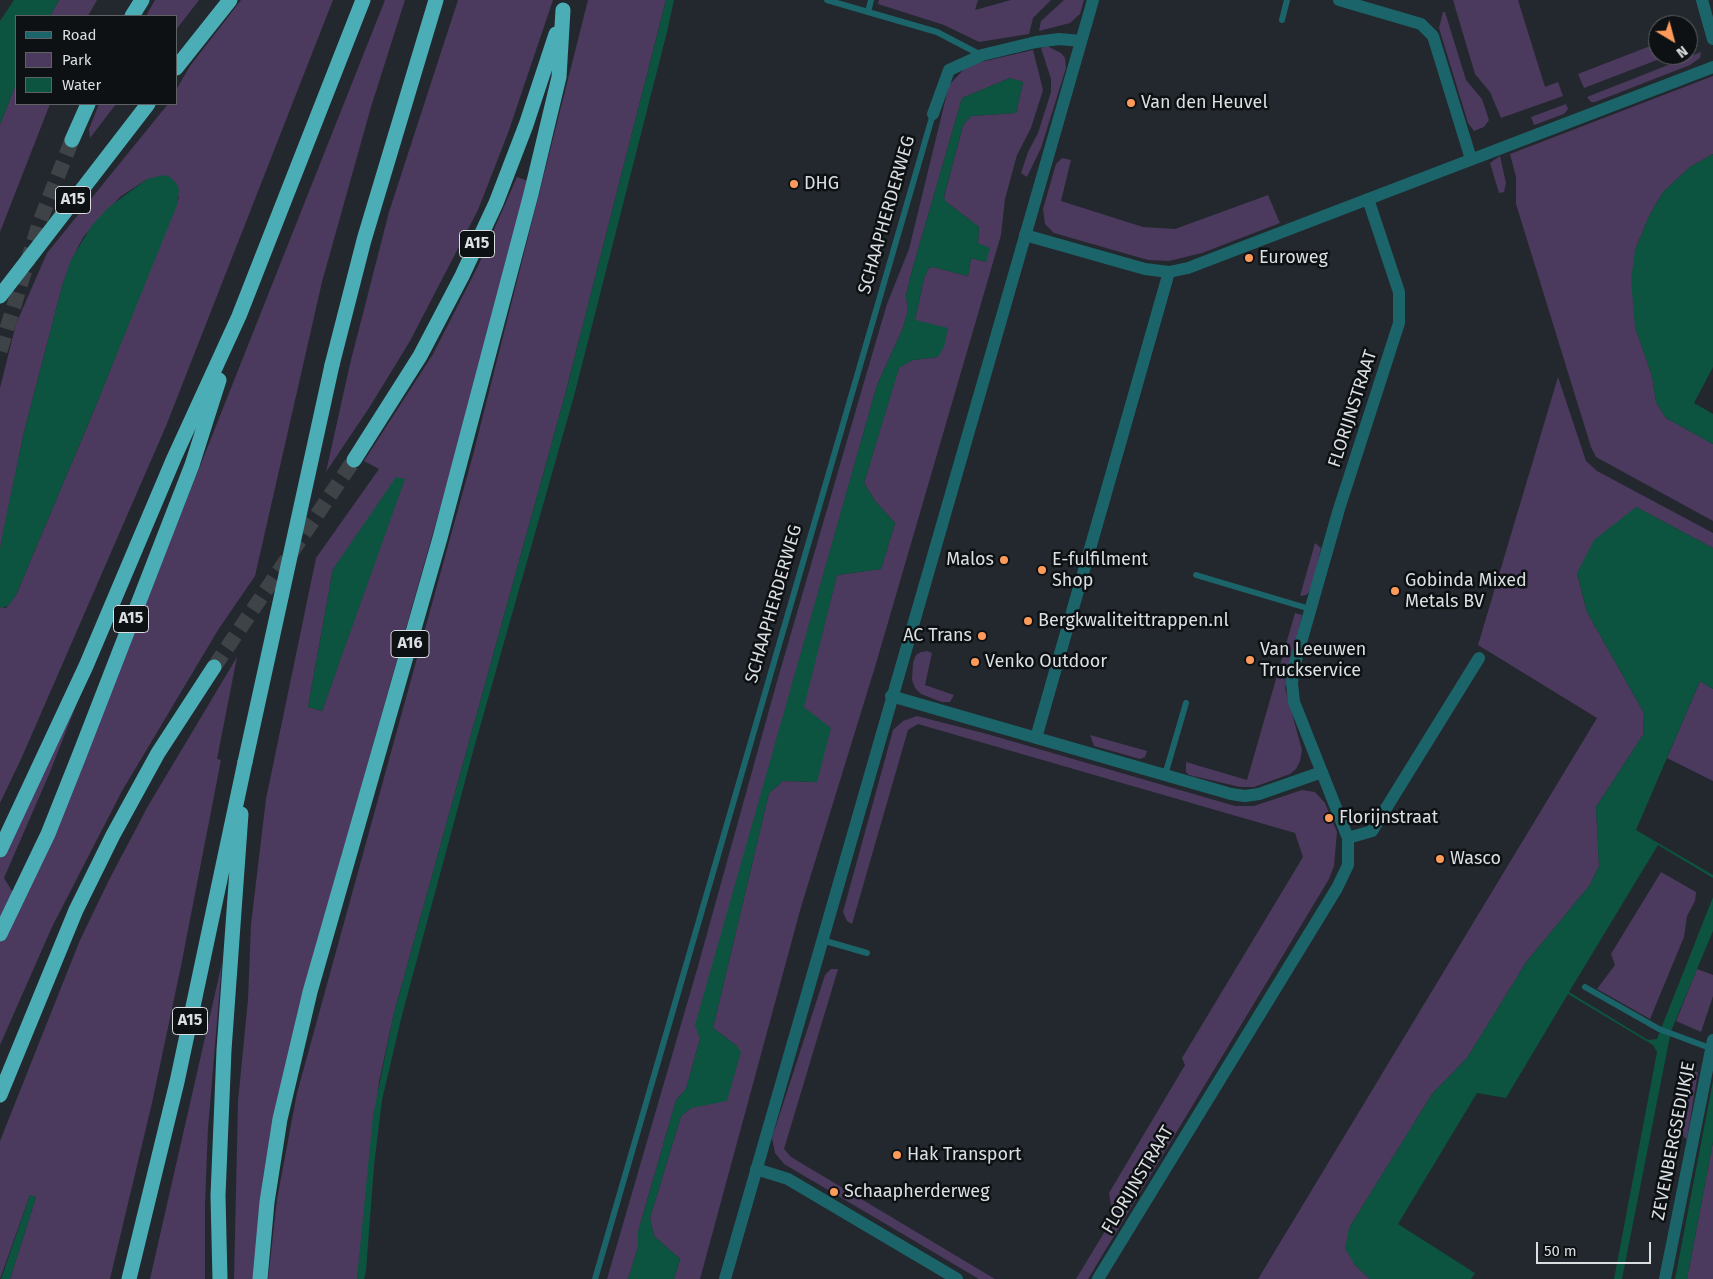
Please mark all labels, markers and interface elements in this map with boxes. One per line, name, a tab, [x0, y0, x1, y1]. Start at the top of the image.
legend	[15, 15, 178, 105]
north arrow	[1648, 15, 1698, 65]
text: Road	[62, 26, 97, 44]
text: N	[1673, 42, 1691, 61]
text: Park	[62, 51, 92, 69]
text: Water	[62, 76, 101, 94]
place label: Van den Heuvel	[1141, 92, 1268, 114]
marker: Van den Heuvel	[1125, 97, 1137, 109]
street label: SCHAAPHERDERWEG	[854, 133, 920, 297]
place label: DHG	[804, 173, 839, 195]
marker: DHG	[788, 178, 800, 190]
road number: A15	[56, 186, 90, 214]
road number: A15	[460, 230, 494, 258]
place label: Euroweg	[1259, 247, 1328, 269]
marker: Euroweg	[1243, 252, 1255, 264]
street label: FLORIJNSTRAAT	[1324, 348, 1382, 470]
street label: SCHAAPHERDERWEG	[741, 522, 807, 686]
place label: Malos	[946, 549, 994, 571]
place label: E-fulfilment Shop	[1052, 549, 1148, 592]
marker: Malos	[998, 554, 1010, 566]
marker: E-fulfilment Shop	[1036, 564, 1048, 576]
place label: Gobinda Mixed Metals BV	[1405, 570, 1527, 612]
marker: Gobinda Mixed Metals BV	[1389, 585, 1401, 597]
road number: A15	[114, 606, 148, 632]
place label: Bergkwaliteittrappen.nl	[1038, 610, 1229, 632]
marker: Bergkwaliteittrappen.nl	[1022, 615, 1034, 627]
place label: AC Trans	[903, 625, 972, 647]
road number: A16	[391, 630, 429, 658]
marker: AC Trans	[976, 630, 988, 642]
place label: Van Leeuwen Truckservice	[1260, 639, 1366, 682]
place label: Venko Outdoor	[985, 651, 1107, 673]
marker: Van Leeuwen Truckservice	[1244, 654, 1256, 666]
marker: Venko Outdoor	[969, 656, 981, 668]
place label: Florijnstraat	[1339, 807, 1438, 829]
marker: Florijnstraat	[1323, 812, 1335, 824]
place label: Wasco	[1450, 848, 1501, 870]
marker: Wasco	[1434, 853, 1446, 865]
road number: A15	[172, 1008, 208, 1034]
street label: ZEVENBERGSEDIJKJE	[1648, 1060, 1700, 1222]
street label: FLORIJNSTRAAT	[1097, 1122, 1179, 1238]
place label: Hak Transport	[907, 1144, 1021, 1166]
marker: Hak Transport	[891, 1149, 903, 1161]
place label: Schaapherderweg	[844, 1181, 990, 1203]
marker: Schaapherderweg	[828, 1186, 840, 1198]
scale bar	[1538, 1232, 1653, 1264]
text: 50 m	[1544, 1242, 1577, 1260]

